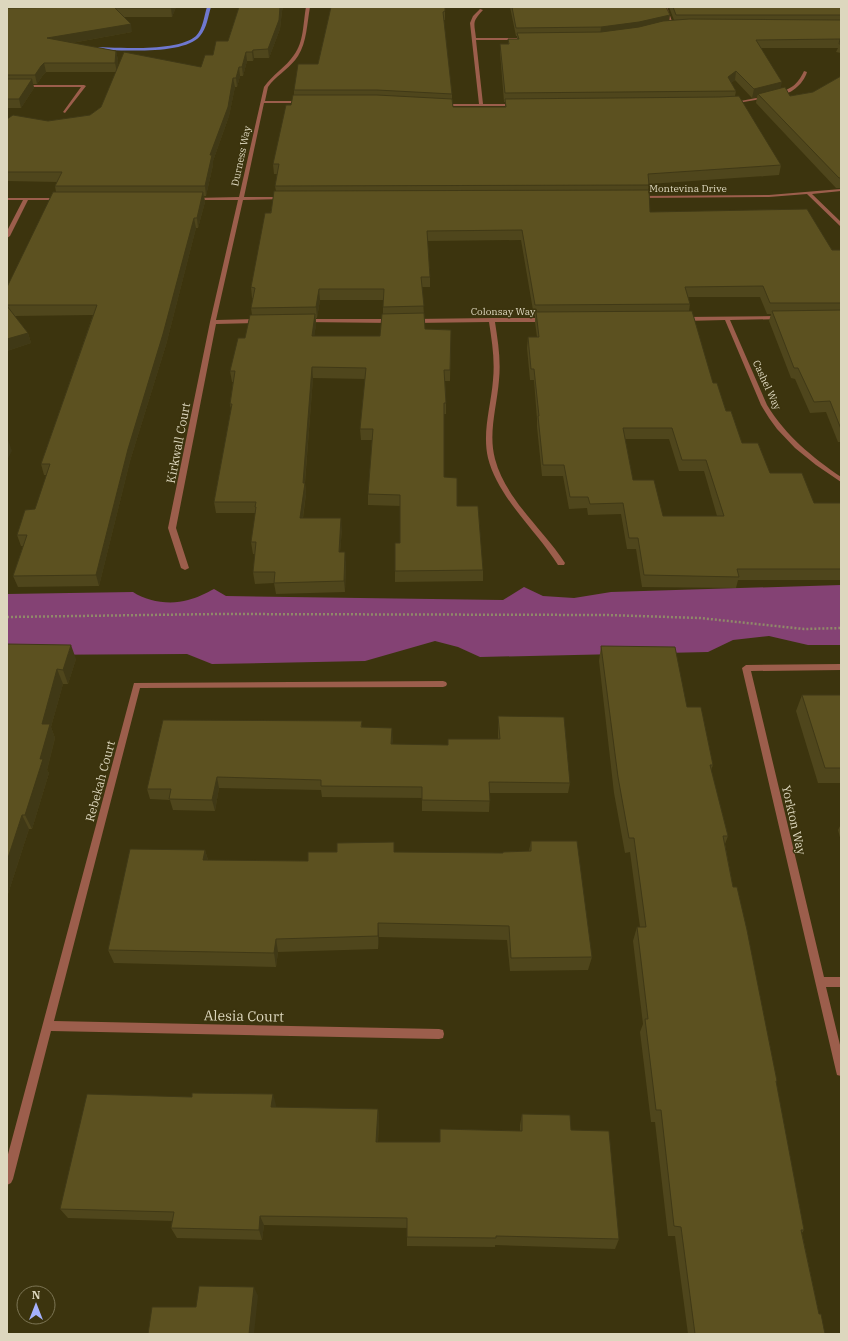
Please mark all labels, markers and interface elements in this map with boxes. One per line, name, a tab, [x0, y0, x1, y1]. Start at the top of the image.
street label: Durness Way	[228, 124, 254, 187]
street label: Montevina Drive	[649, 182, 727, 195]
street label: Colonsay Way	[471, 305, 536, 318]
street label: Cashel Way	[750, 358, 784, 413]
street label: Kirkwall Court	[163, 401, 193, 485]
street label: Rebekah Court	[82, 739, 118, 823]
street label: Yorkton Way	[779, 784, 809, 857]
street label: Alesia Court	[204, 1006, 284, 1026]
north arrow	[16, 1285, 56, 1325]
text: N	[32, 1288, 41, 1302]

